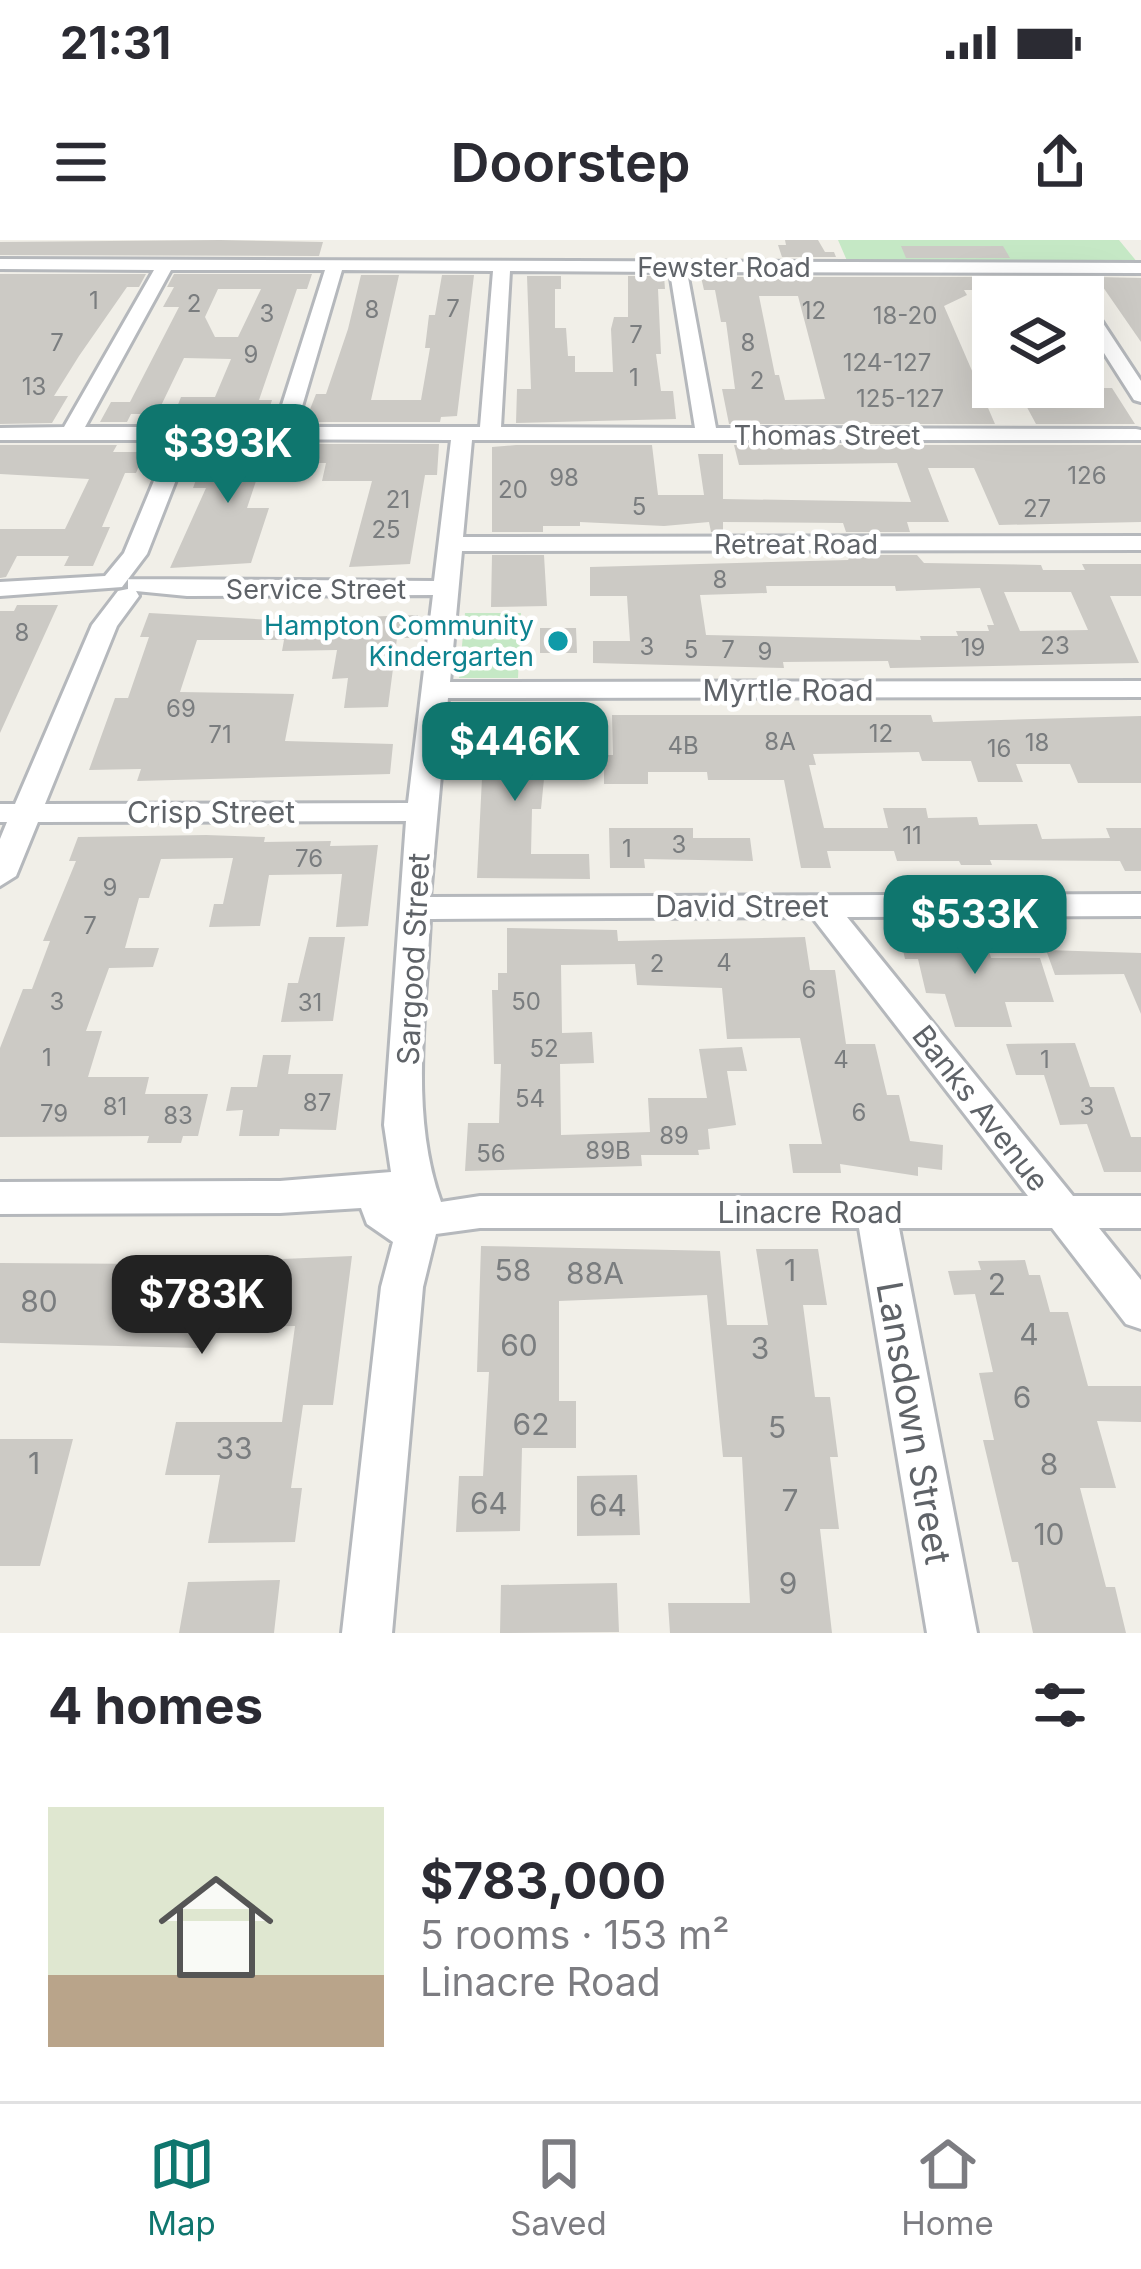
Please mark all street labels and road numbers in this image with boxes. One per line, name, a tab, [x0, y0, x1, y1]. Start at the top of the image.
street label: Fewster Road	[637, 251, 811, 284]
street label: Thomas Street	[734, 419, 920, 452]
street label: Retreat Road	[714, 528, 878, 561]
street label: Service Street	[226, 573, 406, 606]
street label: Myrtle Road	[702, 672, 874, 708]
street label: Crisp Street	[127, 794, 295, 830]
street label: Sargood Street	[389, 852, 437, 1066]
street label: David Street	[655, 888, 829, 924]
street label: Banks Avenue	[905, 1018, 1057, 1198]
street label: Linacre Road	[717, 1194, 903, 1230]
street label: Lansdown Street	[867, 1278, 961, 1568]

